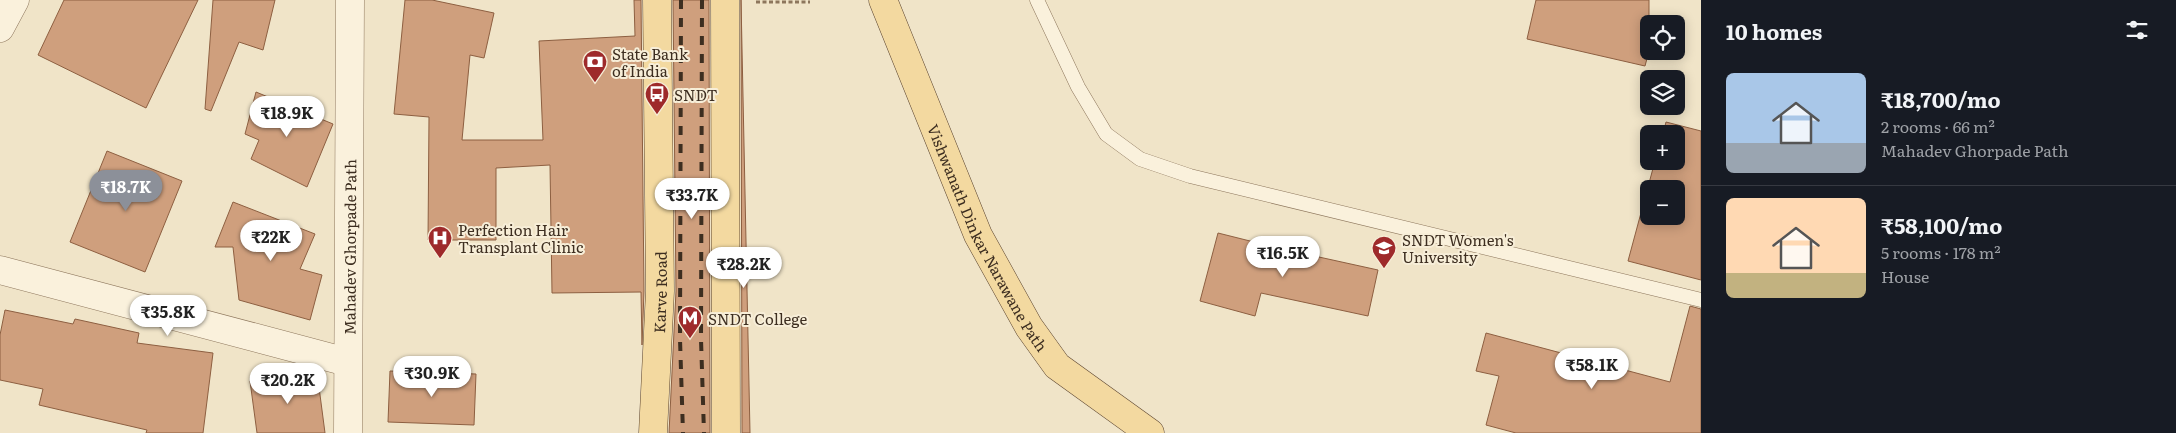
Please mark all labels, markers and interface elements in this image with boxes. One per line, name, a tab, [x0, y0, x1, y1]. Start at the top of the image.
map controls	[1640, 15, 1685, 225]
button: locate	[1640, 15, 1685, 60]
text: 10 homes	[1726, 15, 1822, 46]
icon: filters	[2123, 16, 2151, 44]
place label: State Bank of India	[612, 42, 689, 82]
bank icon: State Bank of India	[582, 49, 608, 83]
button: layers	[1640, 70, 1685, 115]
bus stop icon: SNDT	[644, 81, 670, 115]
place label: SNDT	[674, 83, 718, 106]
text: ₹18,700/mo	[1881, 83, 2001, 114]
icon: home	[1766, 93, 1826, 153]
pin: ₹18.9K	[246, 96, 328, 138]
text: ₹18.9K	[261, 100, 313, 124]
text: 2 rooms · 66 m²	[1881, 114, 1995, 138]
street label: Vishwanath Dinkar Narawane Path	[923, 120, 1054, 356]
button: +	[1640, 125, 1685, 170]
text: Mahadev Ghorpade Path	[1881, 138, 2069, 162]
street label: Mahadev Ghorpade Path	[337, 159, 361, 335]
pin: ₹18.7K	[85, 170, 167, 212]
text: ₹18.7K	[100, 174, 152, 198]
pin: ₹33.7K	[651, 178, 733, 220]
button: −	[1640, 180, 1685, 225]
text: ₹33.7K	[666, 182, 718, 206]
text: ₹58,100/mo	[1881, 209, 2002, 240]
place label: Perfection Hair Transplant Clinic	[458, 218, 584, 258]
icon: home	[1766, 218, 1826, 278]
pin: ₹22K	[241, 220, 301, 262]
text: ₹22K	[251, 224, 291, 248]
hospital icon: Perfection Hair Transplant Clinic	[427, 225, 453, 259]
place label: SNDT Women's University	[1402, 228, 1514, 268]
school or university icon: SNDT Women's University	[1371, 235, 1397, 269]
pin: ₹16.5K	[1242, 236, 1324, 278]
text: ₹16.5K	[1257, 240, 1309, 264]
text: 5 rooms · 178 m²	[1881, 240, 2001, 264]
pin: ₹28.2K	[703, 246, 785, 289]
street label: Karve Road	[646, 251, 672, 334]
text: ₹28.2K	[717, 251, 771, 275]
text: House	[1881, 264, 1929, 288]
pin: ₹35.8K	[127, 294, 209, 337]
text: ₹35.8K	[141, 299, 195, 323]
metro station icon: SNDT College	[677, 305, 703, 339]
place label: SNDT College	[708, 307, 807, 330]
pin: ₹58.1K	[1551, 348, 1633, 390]
text: ₹58.1K	[1566, 352, 1618, 376]
pin: ₹30.9K	[391, 356, 473, 398]
text: ₹30.9K	[404, 360, 460, 384]
pin: ₹20.2K	[247, 362, 329, 405]
text: ₹20.2K	[261, 367, 315, 391]

